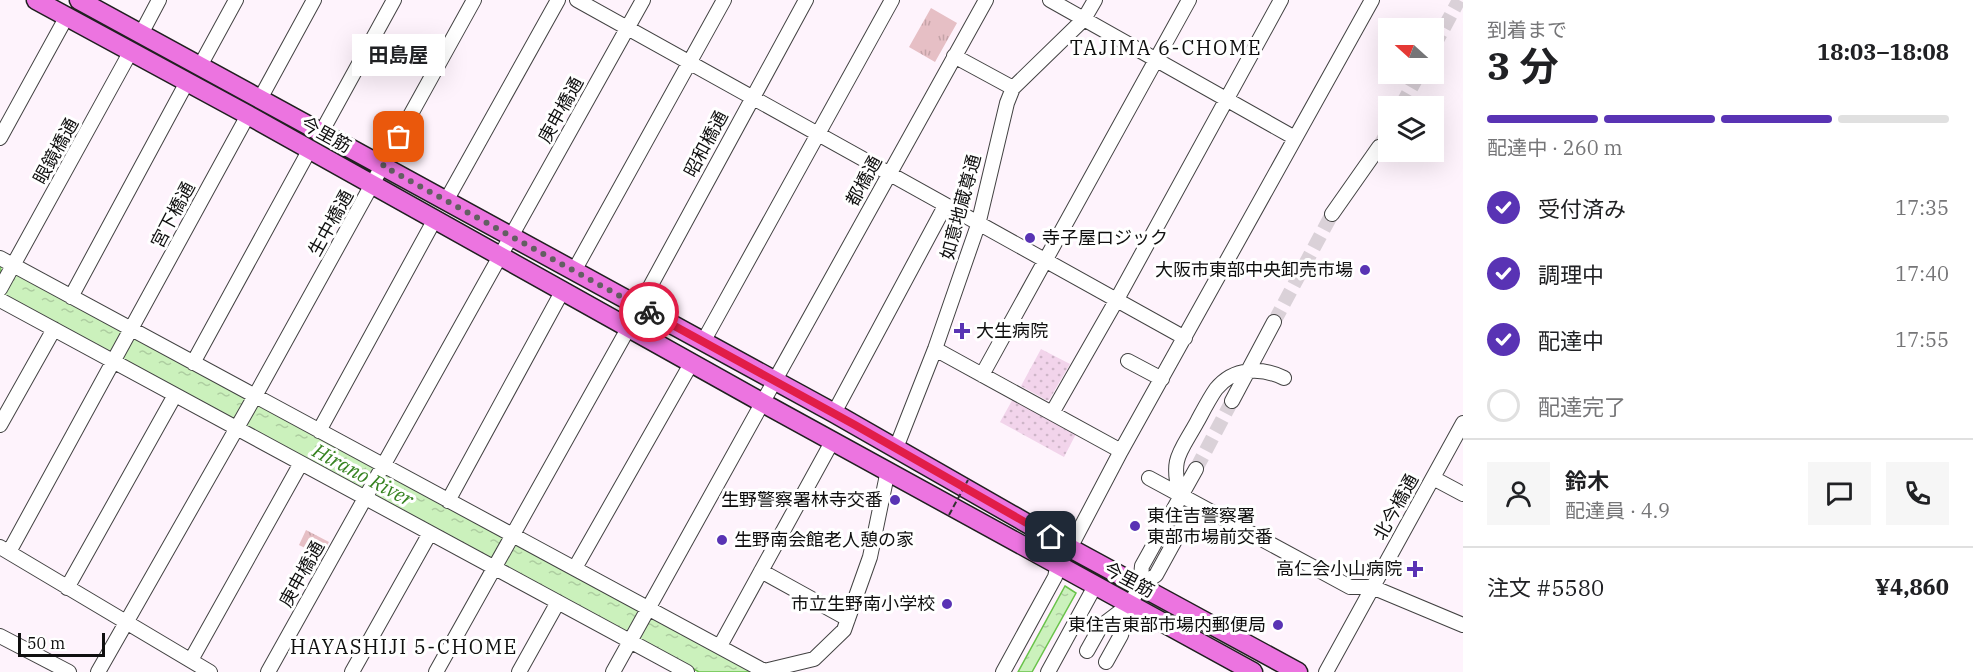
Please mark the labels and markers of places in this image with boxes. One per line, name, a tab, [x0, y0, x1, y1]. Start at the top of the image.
callout: 田島屋	[352, 35, 446, 77]
pin	[373, 111, 424, 162]
place label: 寺子屋ロジック	[1042, 226, 1168, 249]
marker: 寺子屋ロジック	[1023, 231, 1037, 245]
place label: 大阪市東部中央卸売市場	[1155, 258, 1353, 281]
marker: 大阪市東部中央卸売市場	[1358, 263, 1372, 277]
place label: 大生病院	[976, 319, 1048, 342]
marker: 大生病院	[953, 322, 971, 340]
place label: 生野警察署林寺交番	[721, 488, 883, 511]
marker: 生野警察署林寺交番	[888, 493, 902, 507]
place label: 東住吉警察署 東部市場前交番	[1147, 504, 1273, 548]
pin	[1025, 511, 1076, 562]
marker: 東住吉警察署 東部市場前交番	[1128, 519, 1142, 533]
place label: 生野南会館老人憩の家	[734, 528, 914, 551]
marker: 生野南会館老人憩の家	[715, 533, 729, 547]
place label: 高仁会小山病院	[1276, 557, 1402, 580]
marker: 高仁会小山病院	[1406, 560, 1424, 578]
place label: 市立生野南小学校	[791, 592, 935, 615]
marker: 市立生野南小学校	[940, 597, 954, 611]
place label: 東住吉東部市場内郵便局	[1068, 613, 1266, 636]
marker: 東住吉東部市場内郵便局	[1271, 618, 1285, 632]

